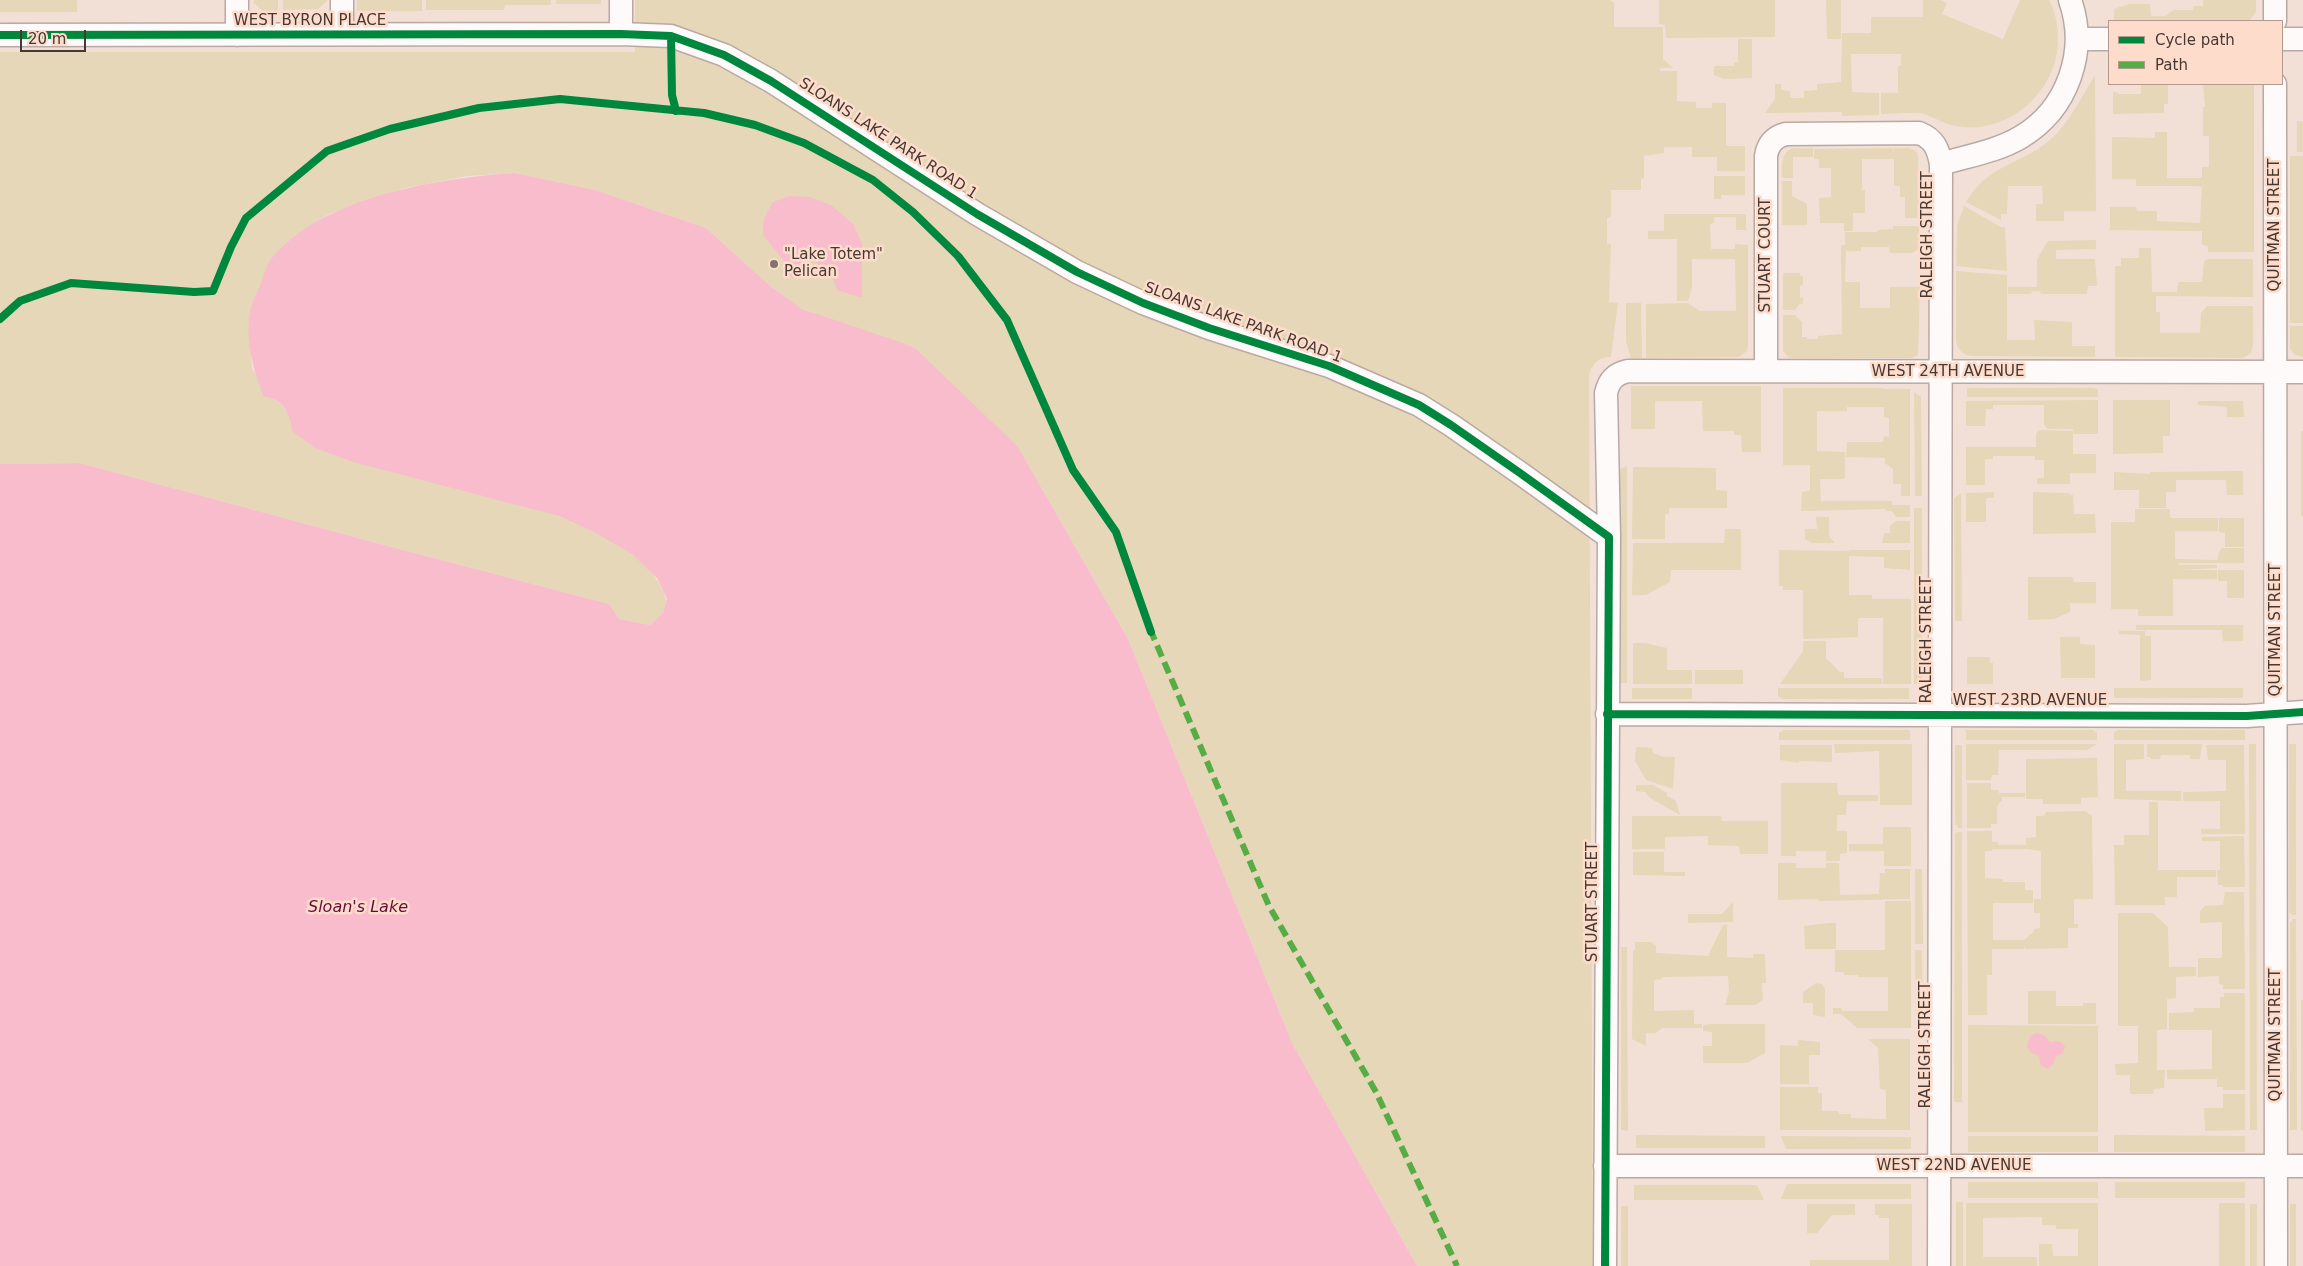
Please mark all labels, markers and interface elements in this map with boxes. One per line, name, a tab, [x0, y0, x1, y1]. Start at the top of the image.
street label: WEST BYRON PLACE	[234, 12, 386, 30]
scale bar	[22, 20, 89, 52]
legend	[2108, 20, 2283, 85]
text: 20 m	[28, 30, 66, 48]
text: Cycle path	[2155, 31, 2235, 49]
text: Path	[2155, 56, 2188, 74]
street label: SLOANS LAKE PARK ROAD 1	[795, 74, 981, 204]
street label: QUITMAN STREET	[2266, 159, 2284, 291]
street label: RALEIGH STREET	[1919, 171, 1937, 299]
street label: STUART COURT	[1757, 198, 1775, 312]
place label: "Lake Totem" Pelican	[784, 246, 883, 281]
marker: "Lake Totem" Pelican	[768, 258, 780, 270]
street label: SLOANS LAKE PARK ROAD 1	[1142, 279, 1344, 367]
street label: WEST 24TH AVENUE	[1872, 363, 2024, 381]
street label: QUITMAN STREET	[2267, 564, 2285, 696]
street label: RALEIGH STREET	[1918, 576, 1936, 704]
street label: WEST 23RD AVENUE	[1953, 692, 2107, 710]
street label: STUART STREET	[1584, 842, 1602, 962]
water label: Sloan's Lake	[308, 898, 408, 918]
street label: QUITMAN STREET	[2267, 969, 2285, 1101]
street label: RALEIGH STREET	[1917, 981, 1935, 1109]
street label: WEST 22ND AVENUE	[1876, 1157, 2032, 1175]

